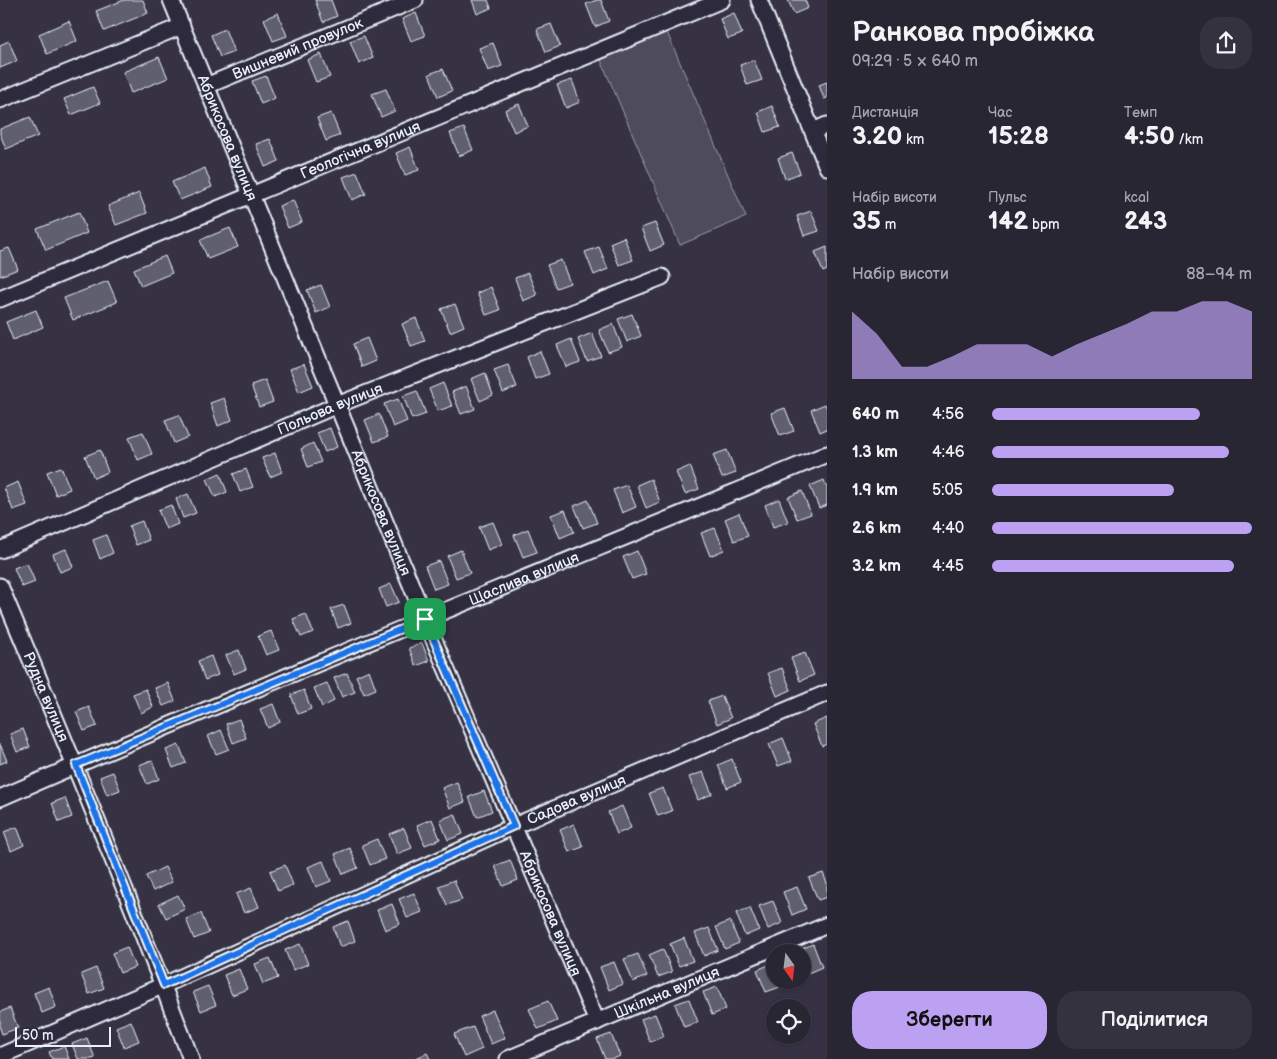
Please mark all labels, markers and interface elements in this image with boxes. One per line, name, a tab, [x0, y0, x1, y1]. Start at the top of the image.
street label: Вишневий провулок	[229, 13, 366, 84]
text: Ранкова пробіжка	[852, 16, 1094, 49]
button: share	[1200, 17, 1252, 69]
text: 09:29 · 5 × 640 m	[852, 52, 978, 71]
street label: Абрикосова вулиця	[193, 71, 262, 204]
text: Дистанція	[852, 104, 919, 121]
text: Час	[988, 104, 1012, 121]
text: Темп	[1124, 104, 1157, 121]
street label: Геологічна вулиця	[297, 116, 423, 183]
text: 3.20	[852, 121, 902, 152]
text: 15:28	[988, 121, 1049, 152]
text: 4:50	[1124, 121, 1175, 152]
text: km	[902, 131, 924, 148]
text: /km	[1175, 131, 1203, 148]
text: Набір висоти	[852, 189, 937, 206]
text: Пульс	[988, 189, 1027, 206]
text: kcal	[1124, 189, 1149, 206]
text: 35	[852, 206, 881, 237]
text: 142	[988, 206, 1028, 237]
text: 243	[1124, 206, 1167, 237]
text: m	[881, 216, 896, 233]
text: bpm	[1028, 216, 1060, 233]
text: Набір висоти	[852, 265, 949, 284]
text: 88–94 m	[1186, 265, 1252, 284]
street label: Польова вулиця	[274, 378, 385, 439]
text: 640 m	[852, 405, 899, 424]
text: 4:56	[932, 405, 964, 424]
text: 1.3 km	[852, 443, 898, 462]
text: 4:46	[932, 443, 965, 462]
street label: Абрикосова вулиця	[347, 446, 416, 578]
text: 1.9 km	[852, 481, 898, 500]
text: 5:05	[932, 481, 963, 500]
text: 2.6 km	[852, 519, 901, 538]
text: 4:40	[932, 519, 964, 538]
street label: Щаслива вулиця	[466, 547, 582, 610]
text: 3.2 km	[852, 557, 901, 576]
text: 4:45	[932, 557, 964, 576]
pin	[404, 598, 446, 640]
icon: arrive	[411, 605, 439, 633]
street label: Рудна вулиця	[19, 649, 73, 745]
street label: Садова вулиця	[524, 770, 629, 829]
street label: Абрикосова вулиця	[515, 847, 586, 979]
north arrow	[766, 944, 811, 989]
map controls	[766, 944, 811, 1044]
street label: Шкільна вулиця	[611, 962, 722, 1023]
button: Зберегти	[852, 991, 1047, 1049]
button: Поділитися	[1057, 991, 1252, 1049]
button: locate	[766, 999, 811, 1044]
scale bar	[15, 1024, 111, 1047]
text: 50 m	[22, 1027, 54, 1044]

